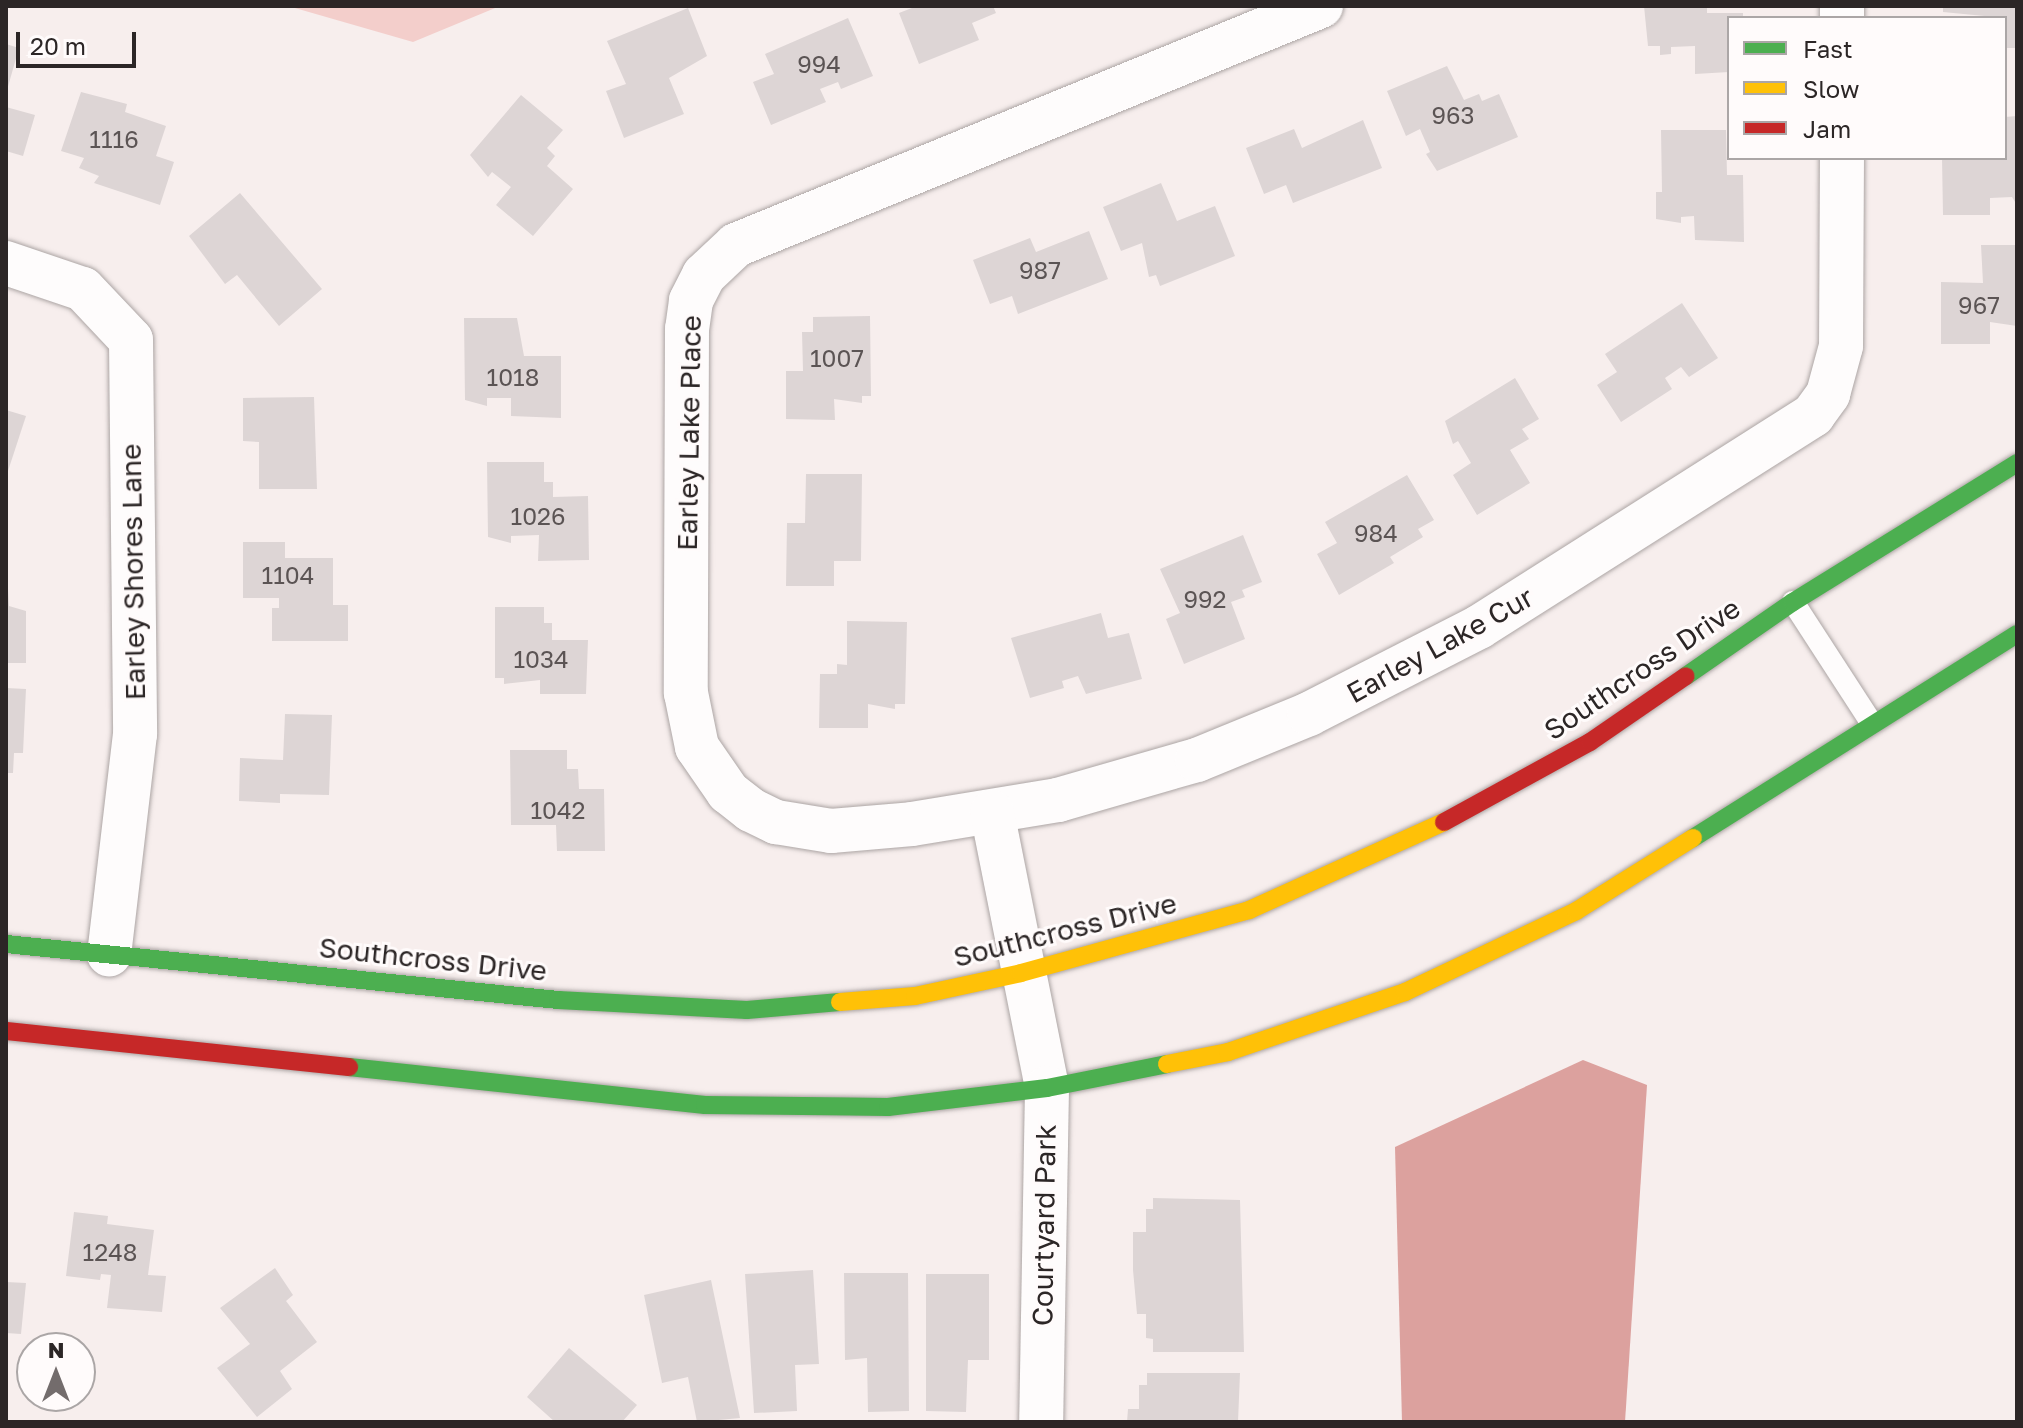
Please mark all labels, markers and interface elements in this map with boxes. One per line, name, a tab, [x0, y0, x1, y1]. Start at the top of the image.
scale bar	[20, 16, 140, 66]
legend	[1727, 16, 2007, 160]
text: 20 m	[30, 31, 86, 60]
text: Fast	[1803, 34, 1853, 63]
house number: 994	[797, 50, 841, 78]
text: Slow	[1803, 74, 1859, 103]
house number: 963	[1431, 101, 1475, 129]
text: Jam	[1803, 114, 1851, 143]
house number: 1116	[89, 125, 139, 153]
house number: 987	[1019, 256, 1061, 284]
house number: 967	[1958, 291, 2000, 319]
street label: Earley Lake Place	[670, 315, 708, 551]
house number: 1007	[810, 344, 864, 372]
house number: 1018	[487, 363, 539, 391]
street label: Earley Shores Lane	[114, 443, 152, 701]
house number: 1026	[511, 502, 565, 530]
house number: 984	[1354, 519, 1398, 547]
house number: 1104	[262, 561, 314, 589]
street label: Earley Lake Cur	[1341, 580, 1539, 710]
house number: 992	[1184, 585, 1226, 613]
street label: Southcross Drive	[1538, 591, 1746, 747]
house number: 1034	[513, 645, 569, 673]
house number: 1042	[530, 796, 586, 824]
street label: Southcross Drive	[950, 886, 1180, 974]
street label: Southcross Drive	[317, 930, 549, 988]
street label: Courtyard Park	[1025, 1124, 1063, 1326]
house number: 1248	[83, 1238, 137, 1266]
north arrow	[16, 1332, 96, 1412]
text: N	[48, 1336, 64, 1363]

